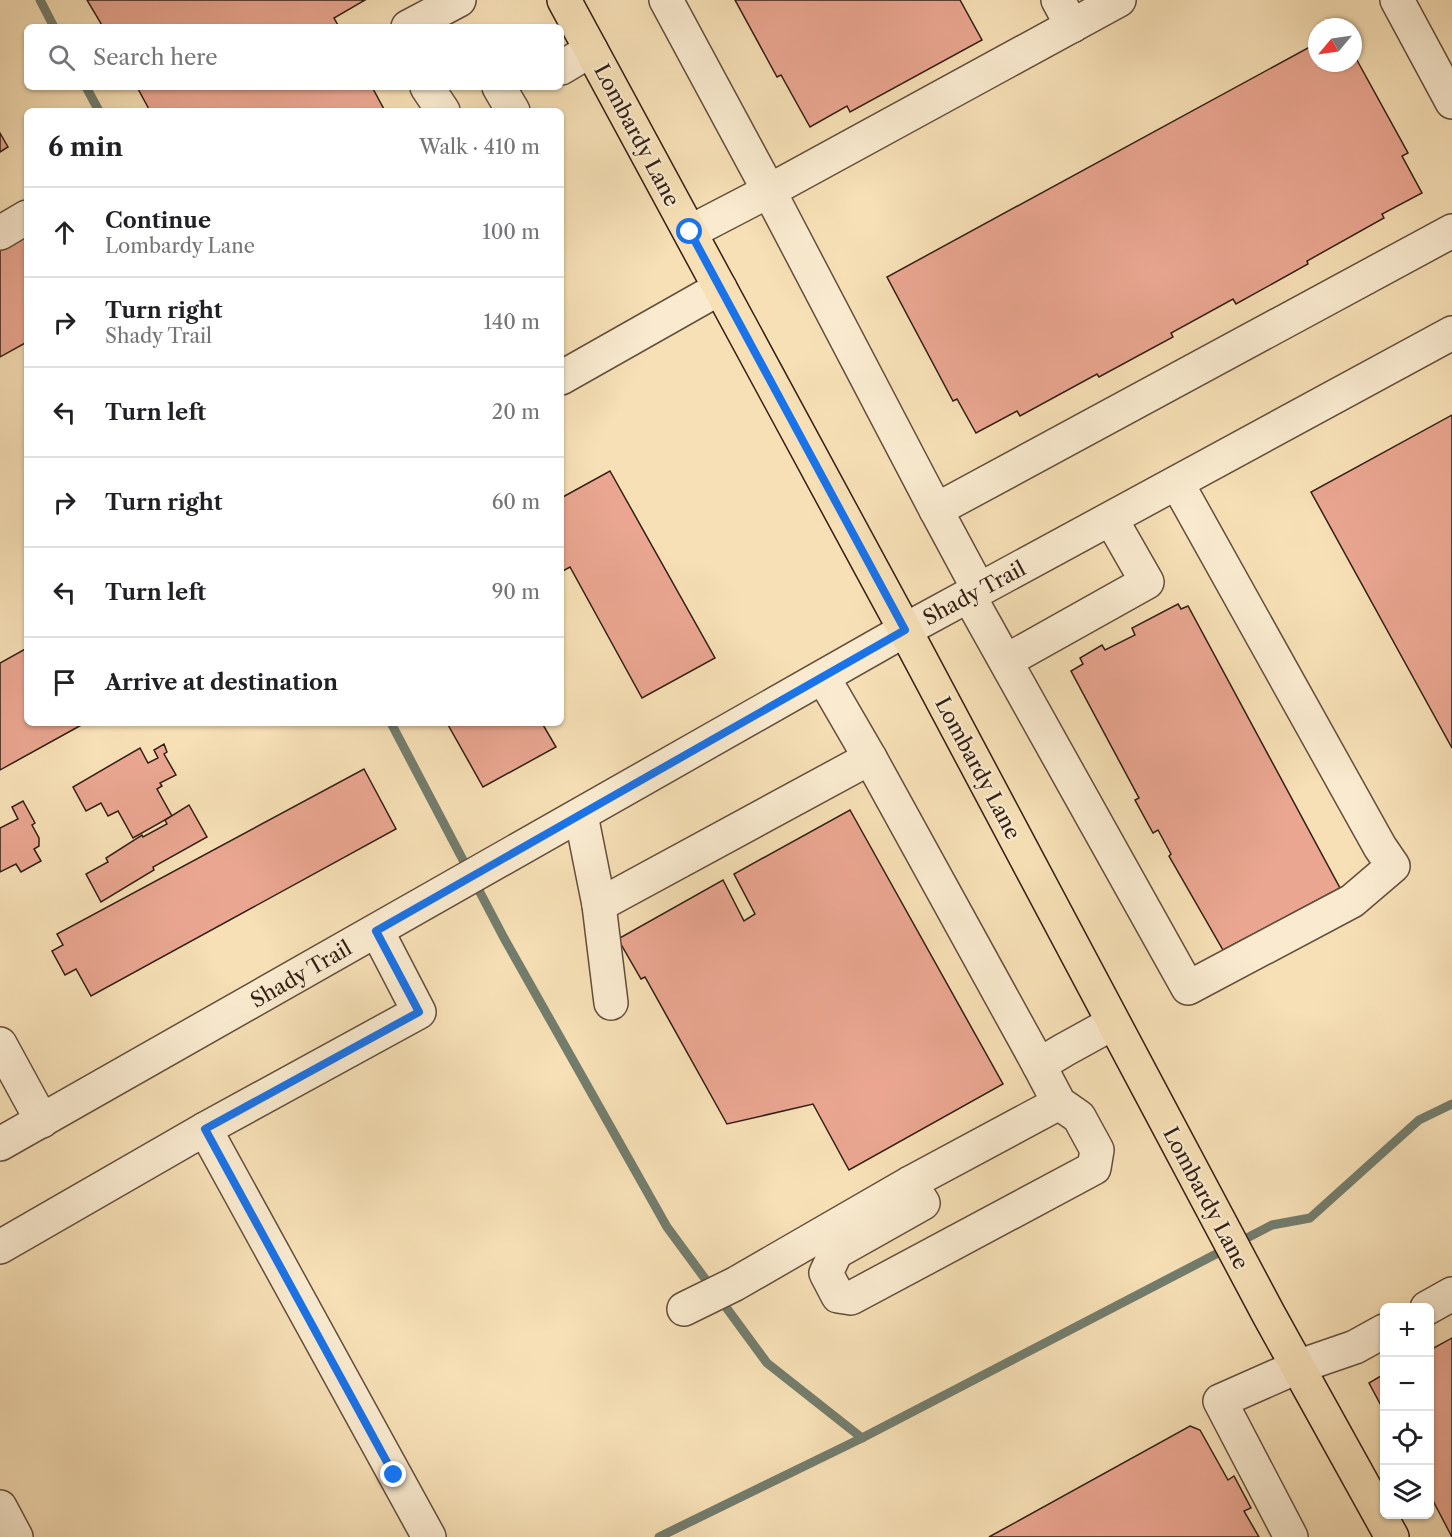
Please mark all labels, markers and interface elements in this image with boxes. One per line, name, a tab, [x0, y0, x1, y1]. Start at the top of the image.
north arrow	[1308, 18, 1362, 72]
search box	[24, 24, 564, 90]
icon: search	[45, 41, 78, 74]
text: Search here	[93, 44, 218, 71]
street label: Lombardy Lane	[589, 60, 685, 210]
text: 6 min	[48, 131, 123, 163]
text: Walk · 410 m	[419, 135, 540, 159]
text: Continue	[105, 207, 211, 234]
icon: ahead	[48, 216, 81, 249]
route start	[676, 218, 702, 244]
text: 100 m	[482, 220, 540, 244]
text: Lombardy Lane	[105, 234, 255, 258]
text: Turn right	[105, 297, 223, 324]
icon: right	[48, 306, 81, 339]
text: 140 m	[483, 310, 540, 334]
text: Shady Trail	[105, 324, 212, 348]
icon: left	[48, 396, 81, 429]
text: Turn left	[105, 399, 206, 426]
text: 20 m	[492, 400, 540, 424]
icon: right	[48, 486, 81, 519]
text: Turn right	[105, 489, 223, 516]
text: 60 m	[492, 490, 540, 514]
street label: Shady Trail	[919, 556, 1029, 630]
icon: left	[48, 576, 81, 609]
text: Turn left	[105, 579, 206, 606]
text: 90 m	[492, 580, 540, 604]
icon: arrive	[48, 666, 81, 699]
text: Arrive at destination	[105, 669, 338, 696]
street label: Lombardy Lane	[930, 693, 1026, 843]
street label: Shady Trail	[246, 935, 356, 1013]
street label: Lombardy Lane	[1158, 1123, 1254, 1273]
map controls	[1380, 1303, 1434, 1519]
button: +	[1380, 1303, 1434, 1357]
button: −	[1380, 1357, 1434, 1411]
button: locate	[1380, 1411, 1434, 1465]
route end	[380, 1461, 406, 1487]
button: layers	[1380, 1465, 1434, 1519]

